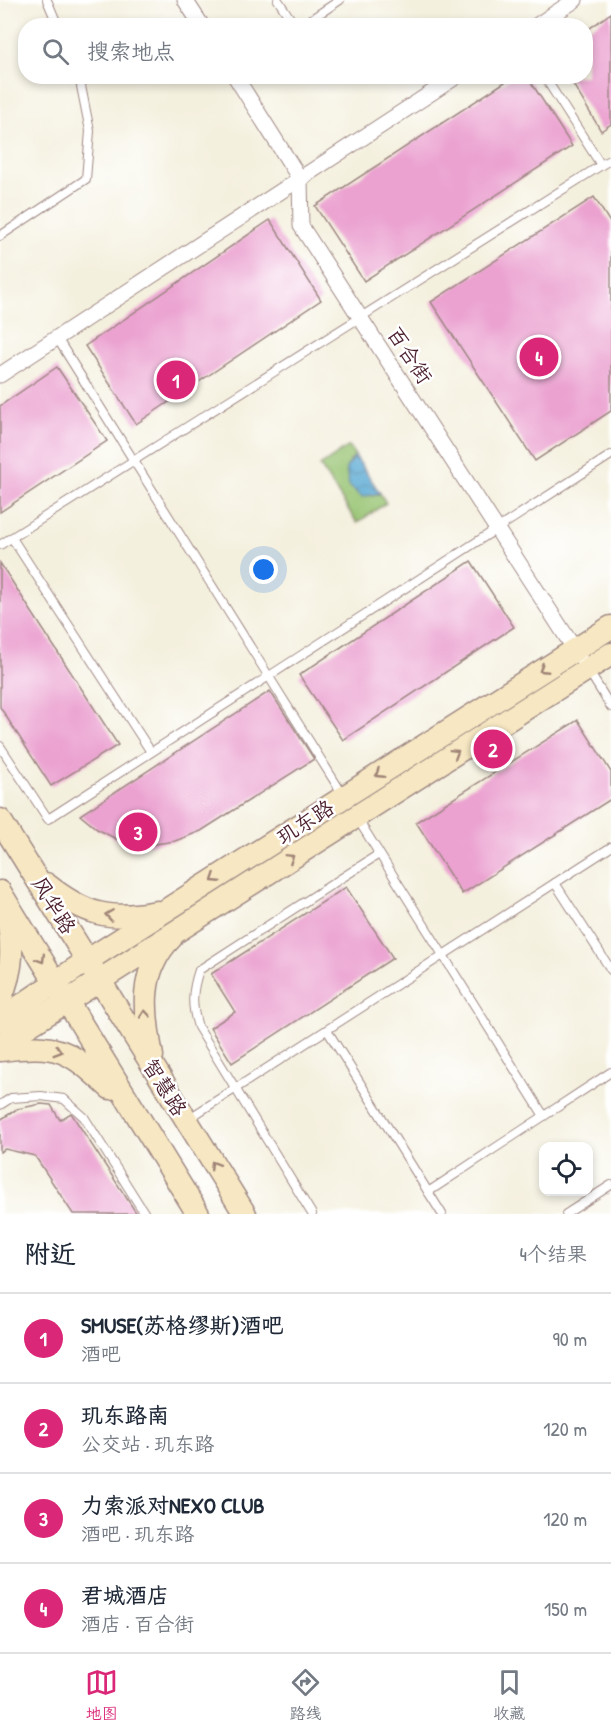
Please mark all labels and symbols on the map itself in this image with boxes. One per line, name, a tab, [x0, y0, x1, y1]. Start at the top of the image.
street label: 百合街	[381, 321, 439, 389]
pin: 4	[520, 334, 558, 380]
pin: 1	[156, 358, 195, 403]
your location	[249, 555, 278, 584]
one-way arrow	[539, 662, 550, 673]
pin: 2	[474, 726, 512, 771]
one-way arrow	[448, 750, 459, 761]
one-way arrow	[375, 767, 385, 779]
street label: 玑东路	[271, 793, 339, 851]
pin: 3	[118, 810, 158, 854]
one-way arrow	[284, 853, 294, 865]
street label: 风华路	[25, 871, 83, 939]
one-way arrow	[211, 872, 221, 884]
one-way arrow	[105, 910, 114, 922]
one-way arrow	[33, 953, 45, 963]
one-way arrow	[139, 1009, 152, 1018]
one-way arrow	[52, 1044, 63, 1056]
street label: 智慧路	[136, 1053, 194, 1121]
one-way arrow	[210, 1160, 221, 1171]

